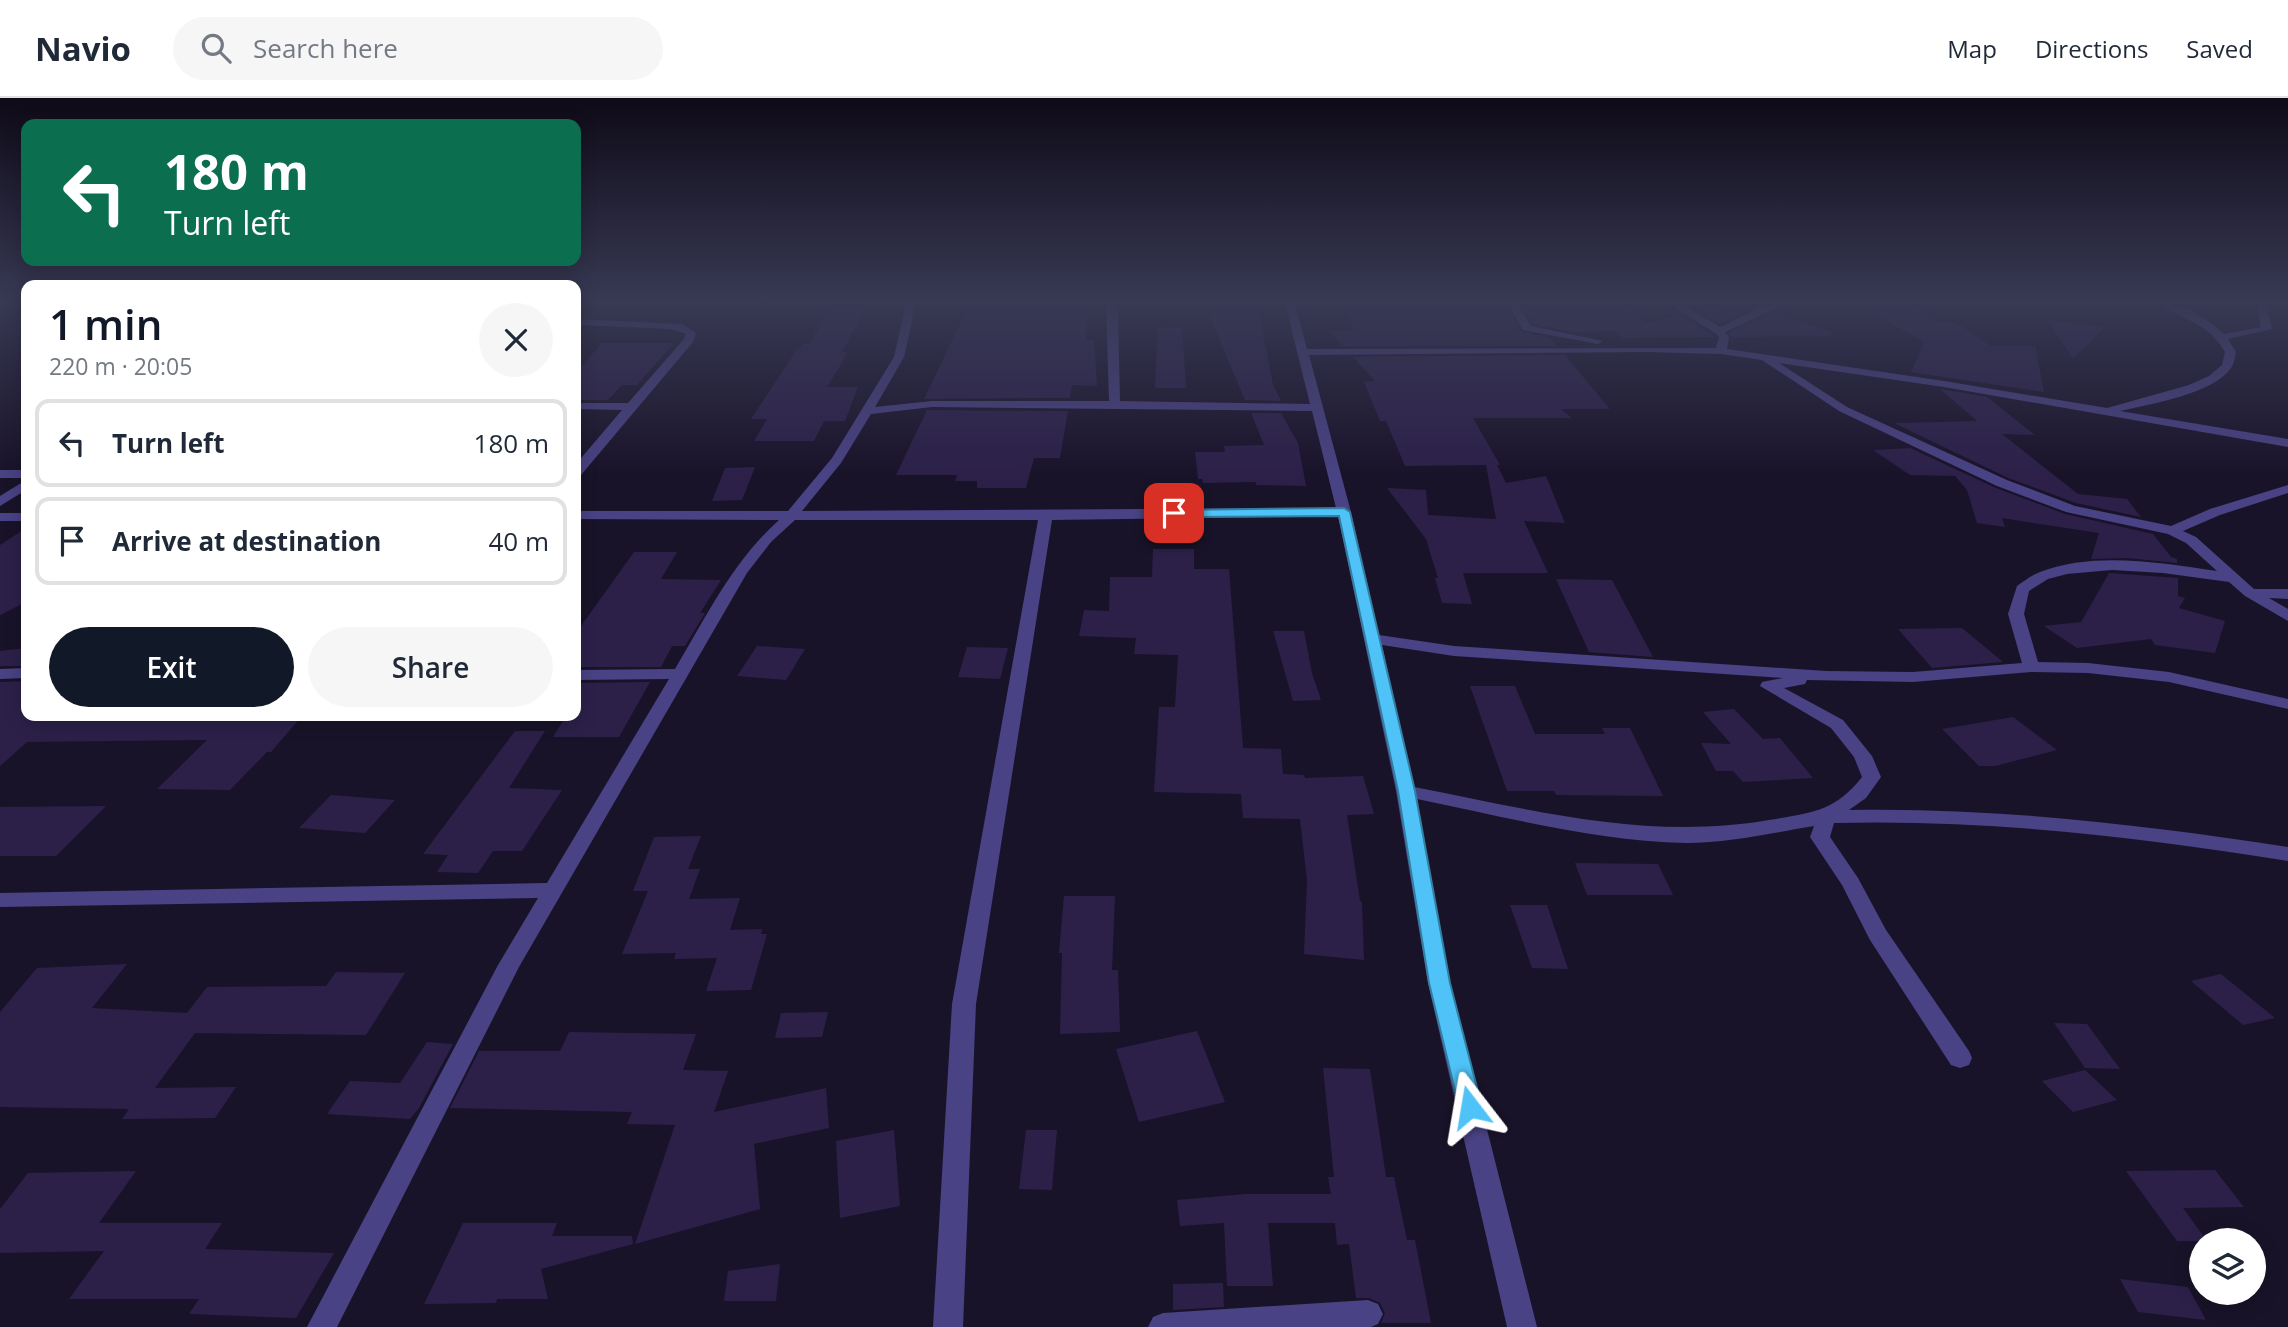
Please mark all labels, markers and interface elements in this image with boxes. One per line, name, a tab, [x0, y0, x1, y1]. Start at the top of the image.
search box	[173, 17, 663, 80]
text: Navio	[35, 26, 131, 71]
icon: search	[197, 29, 235, 67]
text: Search here	[253, 30, 398, 66]
text: Map	[1947, 32, 1997, 65]
text: Directions	[2035, 32, 2148, 65]
text: Saved	[2186, 32, 2253, 65]
text: 180 m	[164, 138, 309, 204]
icon: left	[49, 147, 140, 238]
text: Turn left	[164, 201, 290, 244]
text: 1 min	[49, 295, 162, 352]
button: close	[479, 303, 553, 377]
text: 220 m · 20:05	[49, 350, 192, 382]
icon: left	[53, 424, 91, 462]
text: Turn left	[112, 425, 224, 461]
text: 180 m	[474, 425, 549, 461]
pin	[1144, 483, 1204, 543]
icon: arrive	[1155, 494, 1193, 532]
icon: arrive	[53, 522, 91, 560]
text: Arrive at destination	[112, 523, 381, 559]
text: 40 m	[488, 523, 549, 559]
button: Exit	[49, 627, 294, 707]
button: Share	[308, 627, 553, 707]
position arrow	[1433, 1070, 1507, 1144]
map controls	[2189, 1228, 2266, 1305]
button: layers	[2189, 1228, 2266, 1305]

